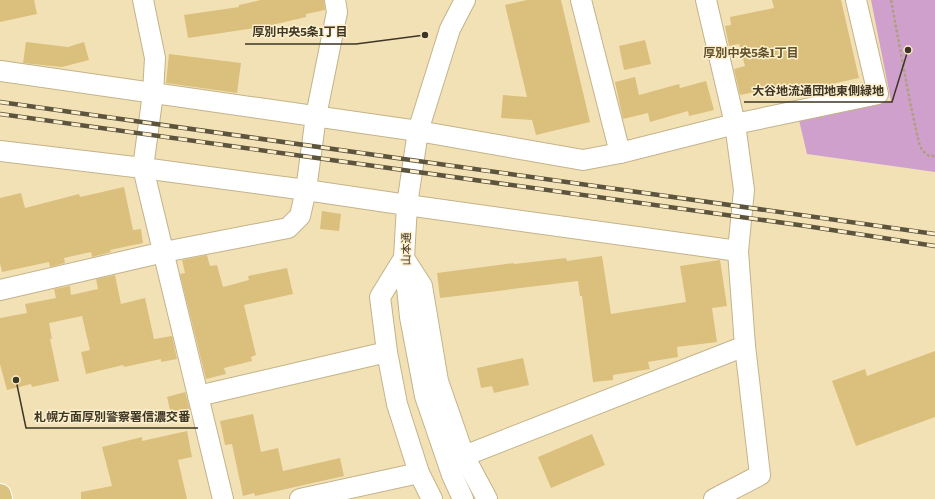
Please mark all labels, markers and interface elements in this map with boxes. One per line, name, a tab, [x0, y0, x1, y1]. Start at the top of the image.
callout: 厚別中央5条1丁目	[245, 20, 356, 44]
text: 厚別中央5条1丁目	[252, 22, 348, 40]
district label: 厚別中央5条1丁目	[703, 43, 799, 61]
callout: 大谷地流通団地東側緑地	[744, 78, 892, 102]
text: 大谷地流通団地東側緑地	[752, 81, 884, 99]
street label: 山本通	[397, 232, 413, 266]
callout: 札幌方面厚別警察署信濃交番	[26, 404, 198, 428]
text: 札幌方面厚別警察署信濃交番	[34, 407, 191, 425]

